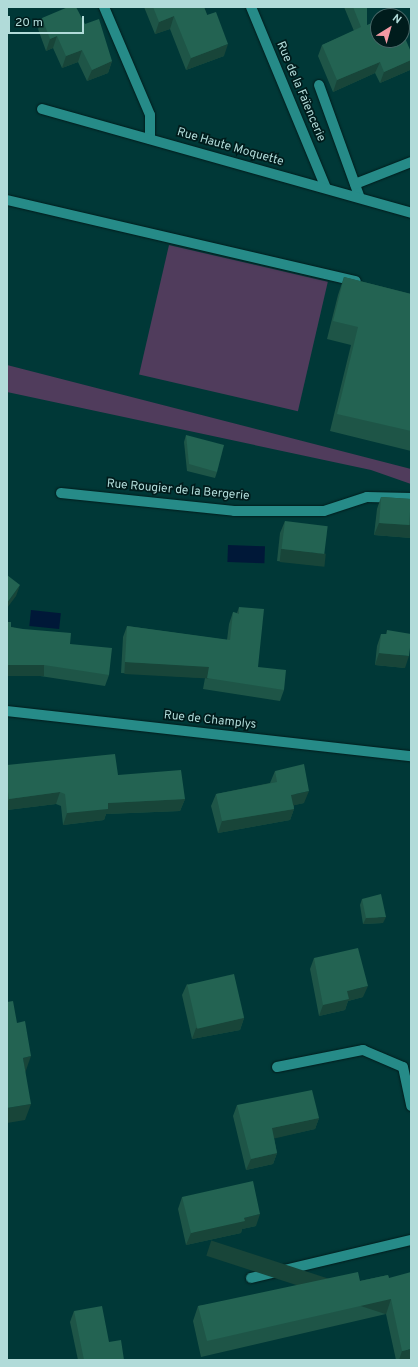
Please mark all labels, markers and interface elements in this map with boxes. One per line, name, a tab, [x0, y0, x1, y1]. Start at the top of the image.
scale bar	[10, 8, 86, 34]
north arrow	[370, 8, 410, 48]
text: N	[389, 11, 404, 27]
text: 20 m	[15, 15, 43, 31]
street label: Rue de la Faïencerie	[272, 40, 328, 144]
street label: Rue Haute Moquette	[175, 126, 285, 170]
street label: Rue Rougier de la Bergerie	[106, 478, 250, 504]
street label: Rue de Champlys	[163, 709, 257, 733]

